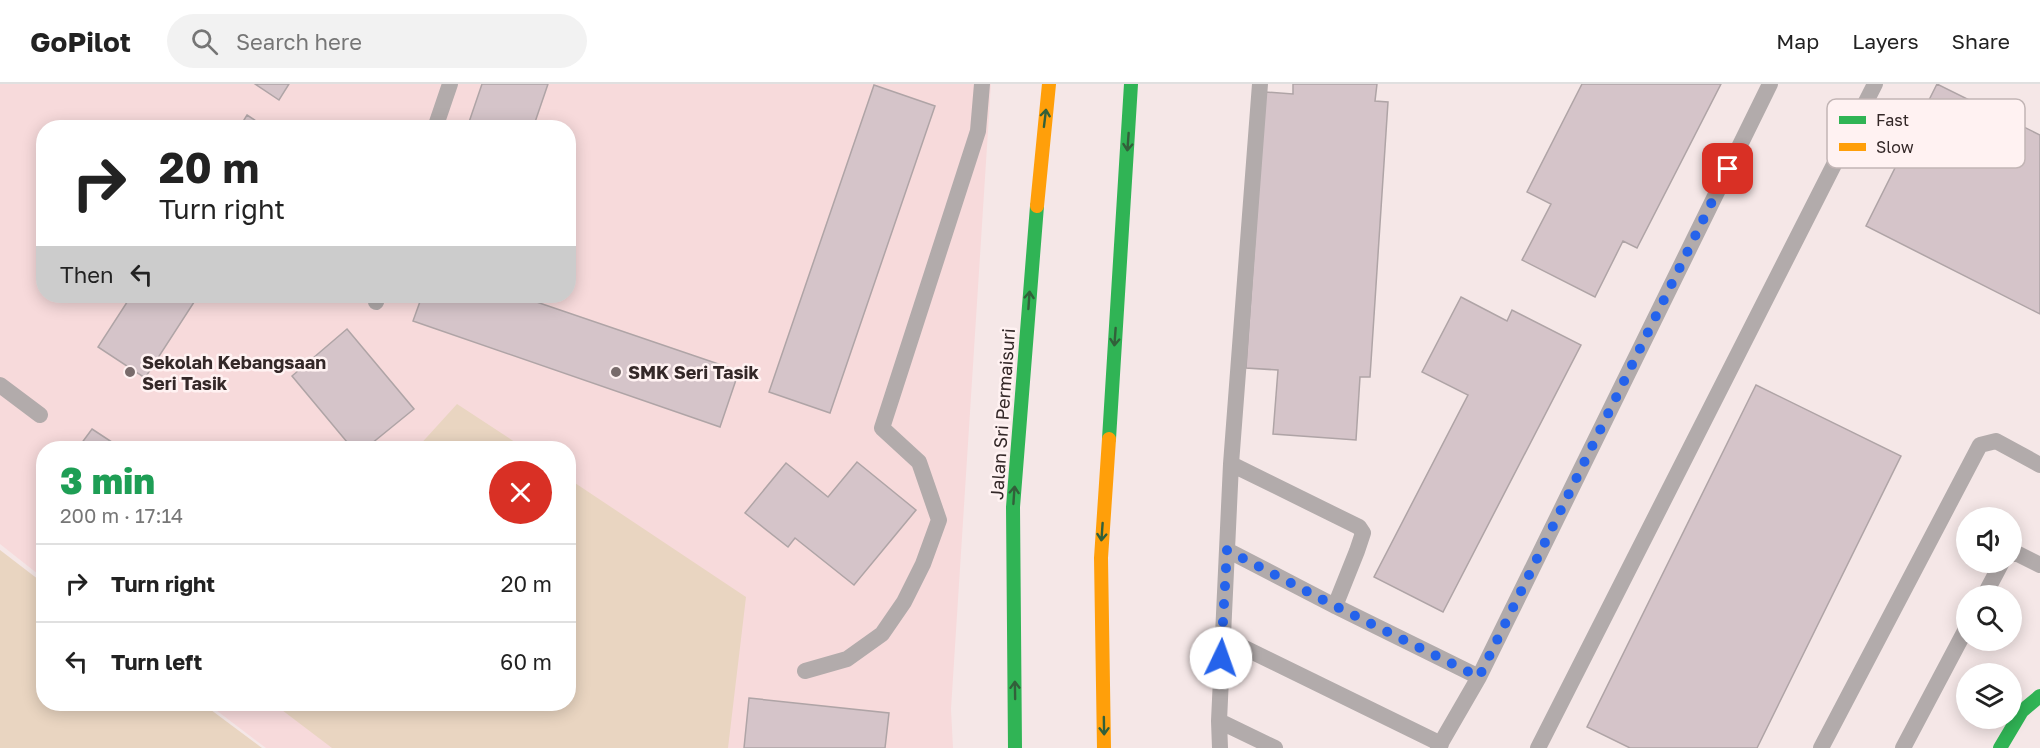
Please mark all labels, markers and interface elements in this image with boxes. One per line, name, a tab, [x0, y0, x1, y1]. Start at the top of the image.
search box	[167, 14, 587, 68]
text: GoPilot	[30, 25, 131, 58]
icon: search	[188, 25, 221, 58]
text: Search here	[236, 28, 362, 55]
text: Map	[1776, 28, 1819, 54]
text: Layers	[1852, 28, 1919, 54]
text: Share	[1952, 28, 2010, 54]
legend	[1827, 99, 2025, 168]
one-way arrow	[1039, 109, 1050, 129]
text: Fast	[1876, 110, 1909, 130]
one-way arrow	[1122, 132, 1133, 152]
text: Slow	[1876, 137, 1914, 157]
text: 20 m	[159, 142, 259, 192]
pin	[1702, 143, 1753, 194]
icon: right	[60, 144, 138, 222]
icon: arrive	[1711, 152, 1744, 185]
text: Turn right	[159, 193, 285, 225]
icon: left	[125, 258, 158, 291]
text: Then	[60, 261, 113, 288]
one-way arrow	[1024, 291, 1035, 311]
one-way arrow	[1109, 326, 1120, 346]
street label: Jalan Sri Permaisuri	[985, 328, 1019, 500]
place label: Sekolah Kebangsaan Seri Tasik	[142, 351, 326, 394]
place label: SMK Seri Tasik	[628, 361, 759, 383]
marker: Sekolah Kebangsaan Seri Tasik	[123, 365, 137, 379]
marker: SMK Seri Tasik	[609, 365, 623, 379]
text: 3 min	[60, 459, 155, 502]
button: close	[489, 461, 552, 524]
one-way arrow	[1009, 485, 1020, 505]
text: 200 m · 17:14	[60, 503, 183, 527]
map controls	[1956, 507, 2022, 729]
button: sound	[1956, 507, 2022, 573]
one-way arrow	[1097, 521, 1108, 541]
icon: right	[60, 567, 93, 600]
text: Turn right	[111, 570, 215, 597]
text: 20 m	[501, 570, 552, 597]
button: search	[1956, 585, 2022, 651]
position arrow	[1189, 626, 1253, 690]
icon: left	[60, 645, 93, 678]
text: Turn left	[111, 648, 202, 675]
text: 60 m	[500, 648, 552, 675]
button: layers	[1956, 663, 2022, 729]
one-way arrow	[1009, 680, 1021, 700]
one-way arrow	[1098, 716, 1110, 736]

